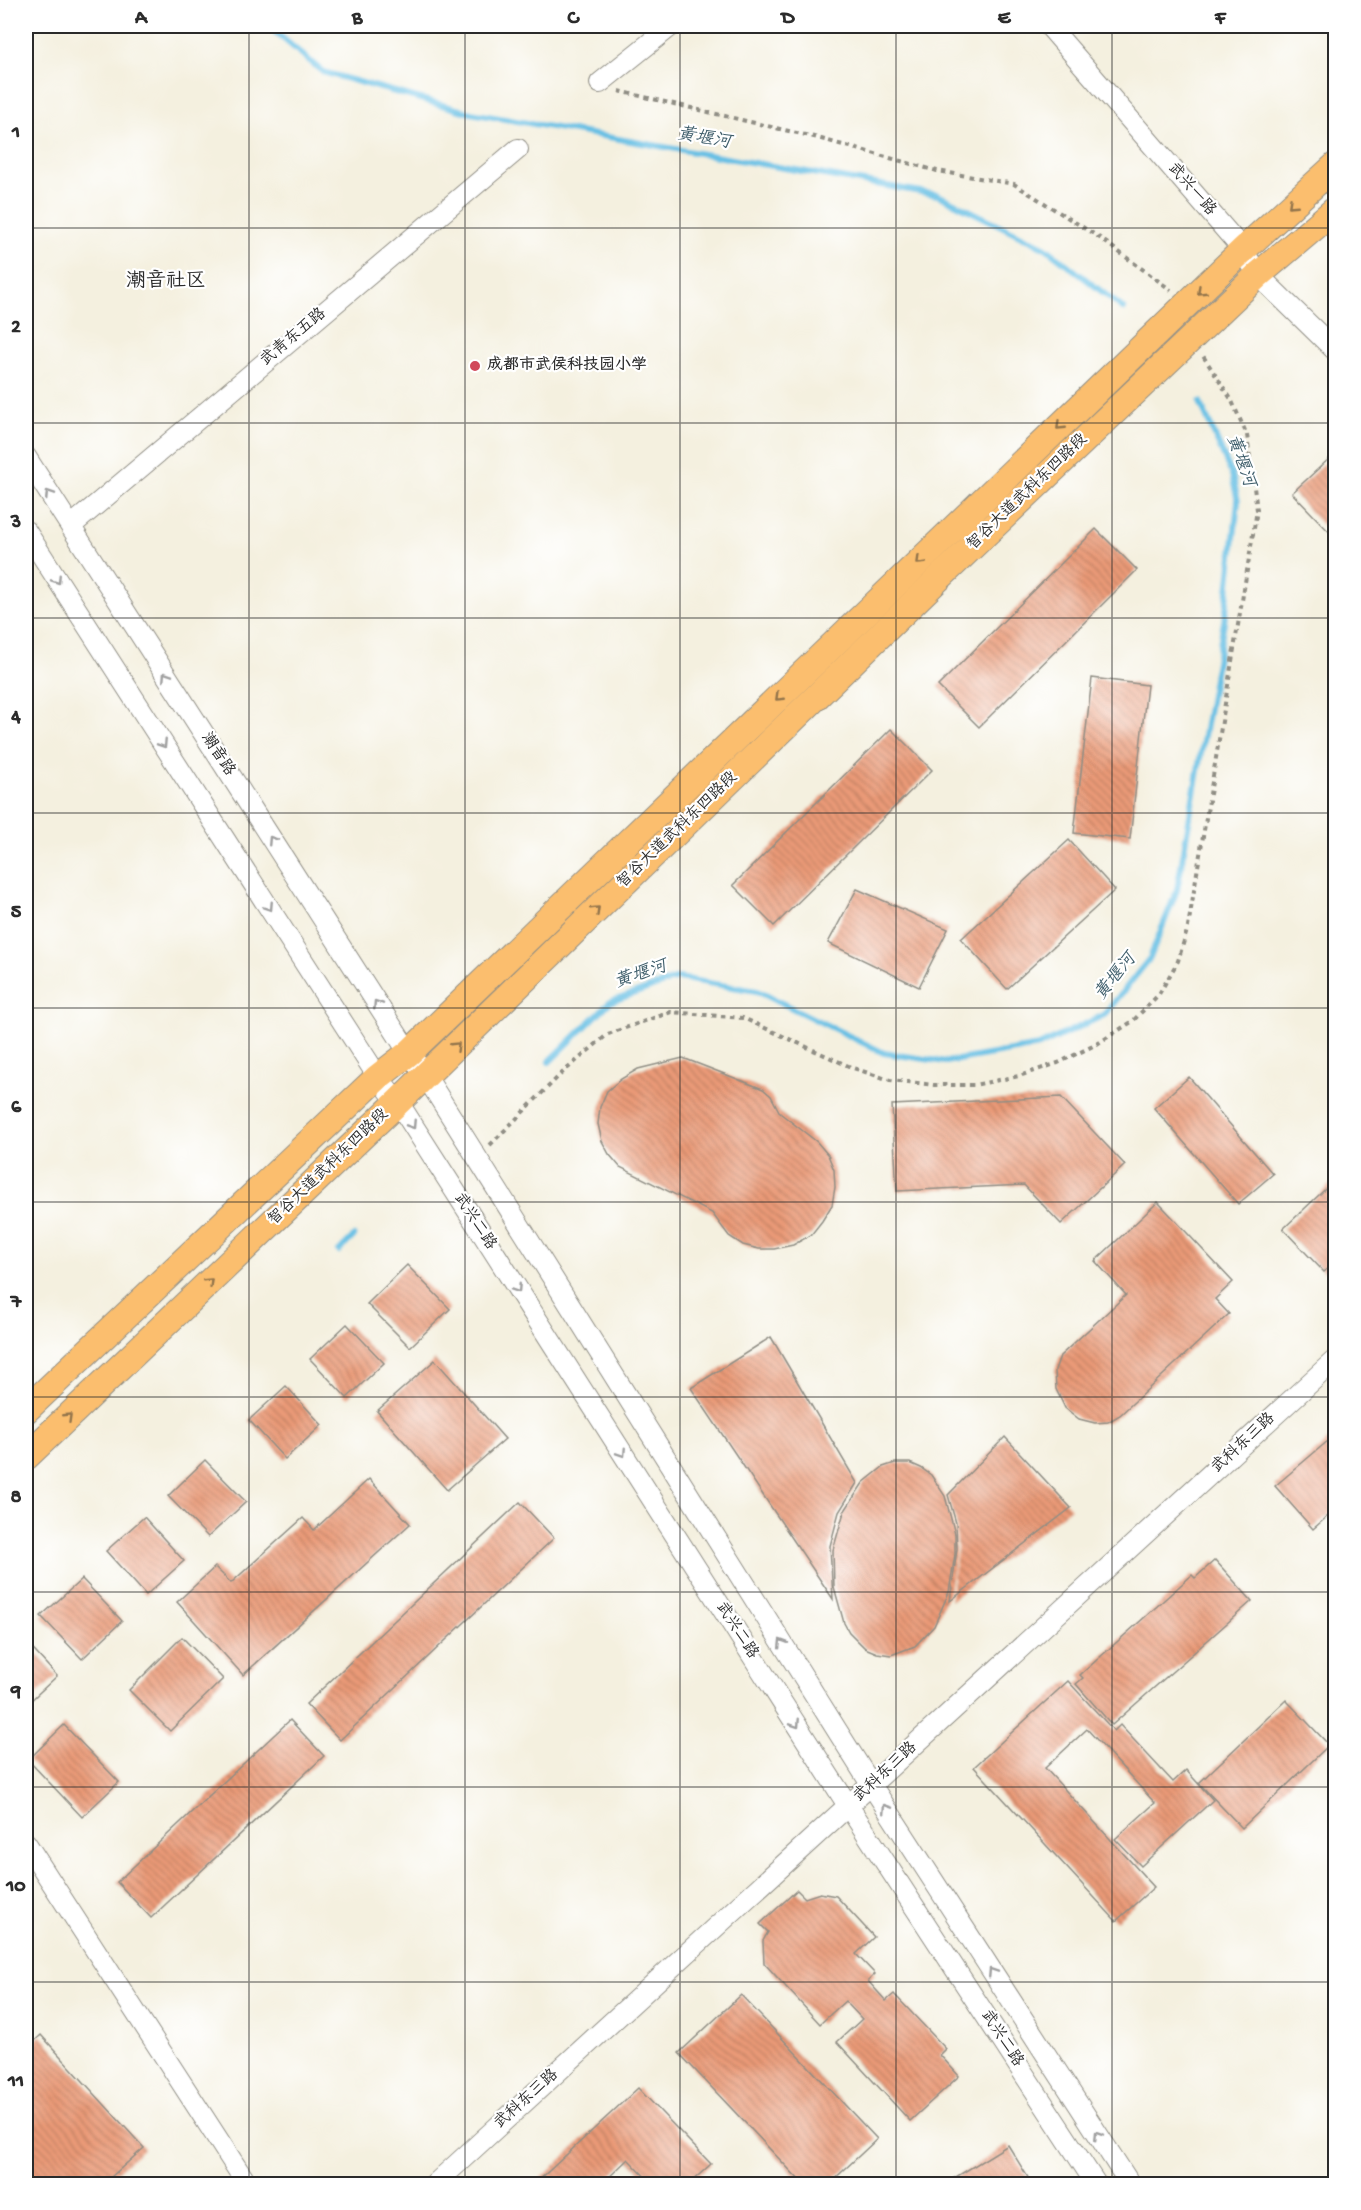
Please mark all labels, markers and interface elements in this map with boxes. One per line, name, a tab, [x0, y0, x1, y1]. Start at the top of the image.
text: A	[134, 8, 149, 31]
text: B	[351, 8, 363, 31]
text: C	[567, 8, 581, 31]
text: D	[779, 8, 795, 31]
text: E	[998, 8, 1012, 31]
text: F	[1214, 8, 1227, 31]
text: 1	[11, 122, 20, 145]
water label: 黄堰河	[676, 123, 736, 155]
street label: 武兴一路	[1163, 158, 1221, 220]
one-way arrow	[1288, 197, 1299, 208]
district label: 潮音社区	[126, 269, 206, 294]
one-way arrow	[1197, 284, 1207, 295]
street label: 武青东五路	[256, 303, 331, 371]
text: 2	[11, 317, 21, 340]
place label: 成都市武侯科技园小学	[487, 355, 647, 376]
marker: 成都市武侯科技园小学	[468, 359, 482, 373]
one-way arrow	[1057, 419, 1067, 430]
street label: 智谷大道武科东四路段	[962, 429, 1092, 555]
water label: 黄堰河	[1221, 432, 1261, 493]
one-way arrow	[45, 490, 57, 500]
text: 3	[10, 512, 21, 535]
one-way arrow	[916, 554, 927, 565]
one-way arrow	[50, 573, 61, 584]
one-way arrow	[163, 671, 174, 682]
one-way arrow	[775, 689, 786, 700]
text: 4	[10, 707, 21, 730]
street label: 潮音路	[196, 729, 240, 780]
one-way arrow	[156, 737, 167, 748]
street label: 智谷大道武科东四路段	[612, 767, 742, 893]
one-way arrow	[268, 835, 279, 846]
one-way arrow	[261, 901, 272, 912]
text: 5	[11, 902, 22, 925]
one-way arrow	[589, 906, 600, 917]
water label: 黄堰河	[1090, 946, 1143, 1005]
water label: 黄堰河	[612, 954, 673, 994]
one-way arrow	[373, 1000, 384, 1011]
one-way arrow	[448, 1042, 459, 1053]
text: 6	[11, 1097, 22, 1120]
street label: 智谷大道武科东四路段	[263, 1104, 393, 1230]
one-way arrow	[405, 1118, 416, 1129]
street label: 武兴二路	[449, 1189, 501, 1254]
one-way arrow	[202, 1279, 213, 1290]
one-way arrow	[510, 1283, 522, 1293]
text: 7	[10, 1292, 23, 1315]
street label: 武科东三路	[1207, 1408, 1280, 1478]
one-way arrow	[61, 1413, 71, 1424]
one-way arrow	[615, 1447, 627, 1457]
text: 8	[11, 1487, 22, 1510]
street label: 武兴二路	[711, 1598, 763, 1663]
one-way arrow	[778, 1639, 789, 1650]
text: 9	[10, 1682, 21, 1705]
one-way arrow	[788, 1717, 799, 1728]
street label: 武科东三路	[849, 1737, 922, 1807]
one-way arrow	[882, 1804, 893, 1815]
text: 10	[5, 1876, 26, 1899]
one-way arrow	[988, 1968, 999, 1979]
street label: 武兴二路	[976, 2006, 1028, 2071]
street label: 武科东三路	[490, 2065, 563, 2134]
text: 11	[7, 2071, 24, 2094]
one-way arrow	[1094, 2131, 1105, 2142]

